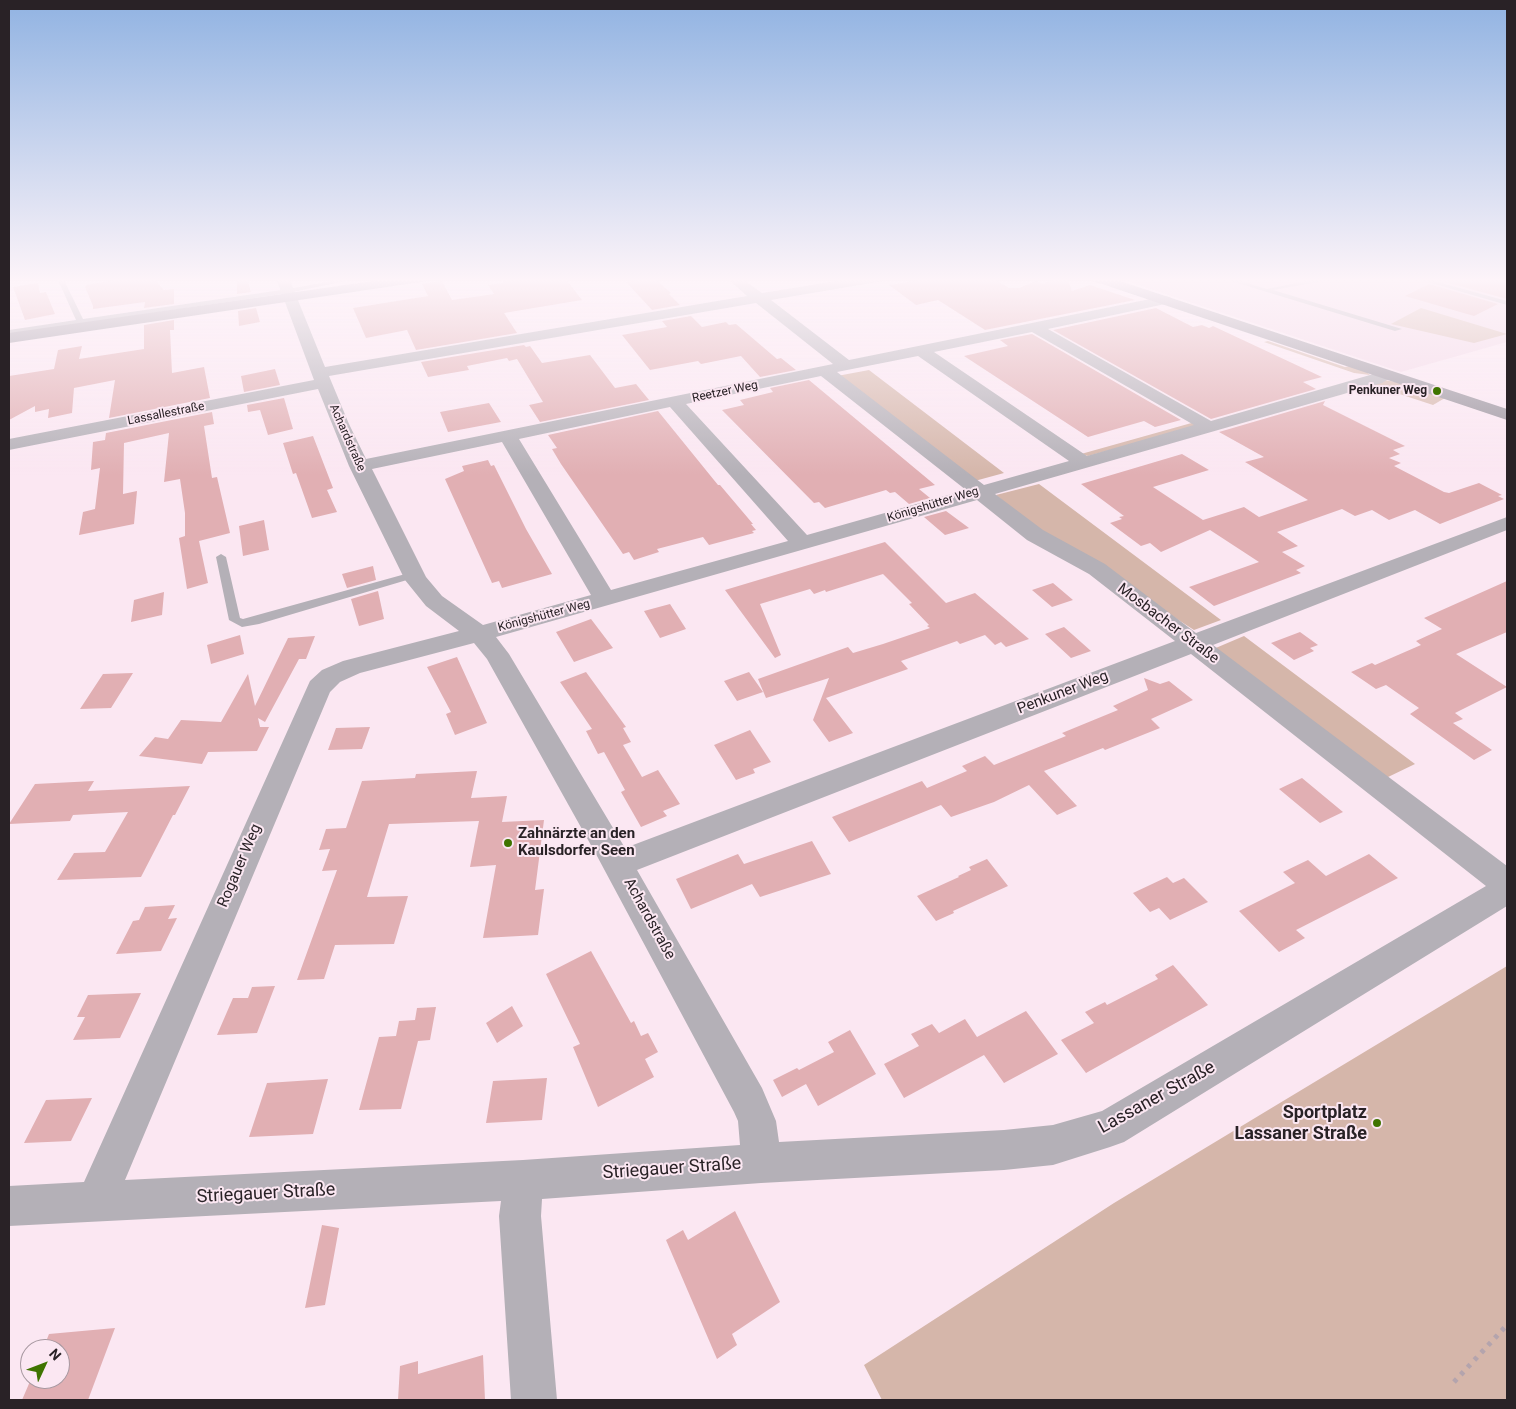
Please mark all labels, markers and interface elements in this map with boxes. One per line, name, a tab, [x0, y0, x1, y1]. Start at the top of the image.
street label: Reetzer Weg	[691, 378, 759, 406]
place label: Penkuner Weg	[1349, 384, 1427, 398]
marker: Penkuner Weg	[1431, 385, 1443, 397]
street label: Lassallestraße	[126, 399, 206, 429]
street label: Achardstraße	[326, 402, 368, 474]
street label: Königshütter Weg	[886, 484, 980, 526]
street label: Mosbacher Straße	[1114, 580, 1222, 668]
street label: Königshütter Weg	[496, 597, 592, 635]
street label: Penkuner Weg	[1015, 667, 1111, 719]
street label: Rogauer Weg	[214, 822, 266, 910]
place label: Zahnärzte an den Kaulsdorfer Seen	[518, 825, 635, 860]
marker: Zahnärzte an den Kaulsdorfer Seen	[502, 837, 514, 849]
street label: Achardstraße	[619, 875, 679, 963]
street label: Lassaner Straße	[1095, 1057, 1219, 1139]
place label: Sportplatz Lassaner Straße	[1234, 1102, 1367, 1144]
marker: Sportplatz Lassaner Straße	[1371, 1117, 1383, 1129]
street label: Striegauer Straße	[602, 1153, 742, 1185]
street label: Striegauer Straße	[196, 1180, 336, 1208]
north arrow	[20, 1339, 70, 1389]
text: N	[46, 1345, 64, 1364]

